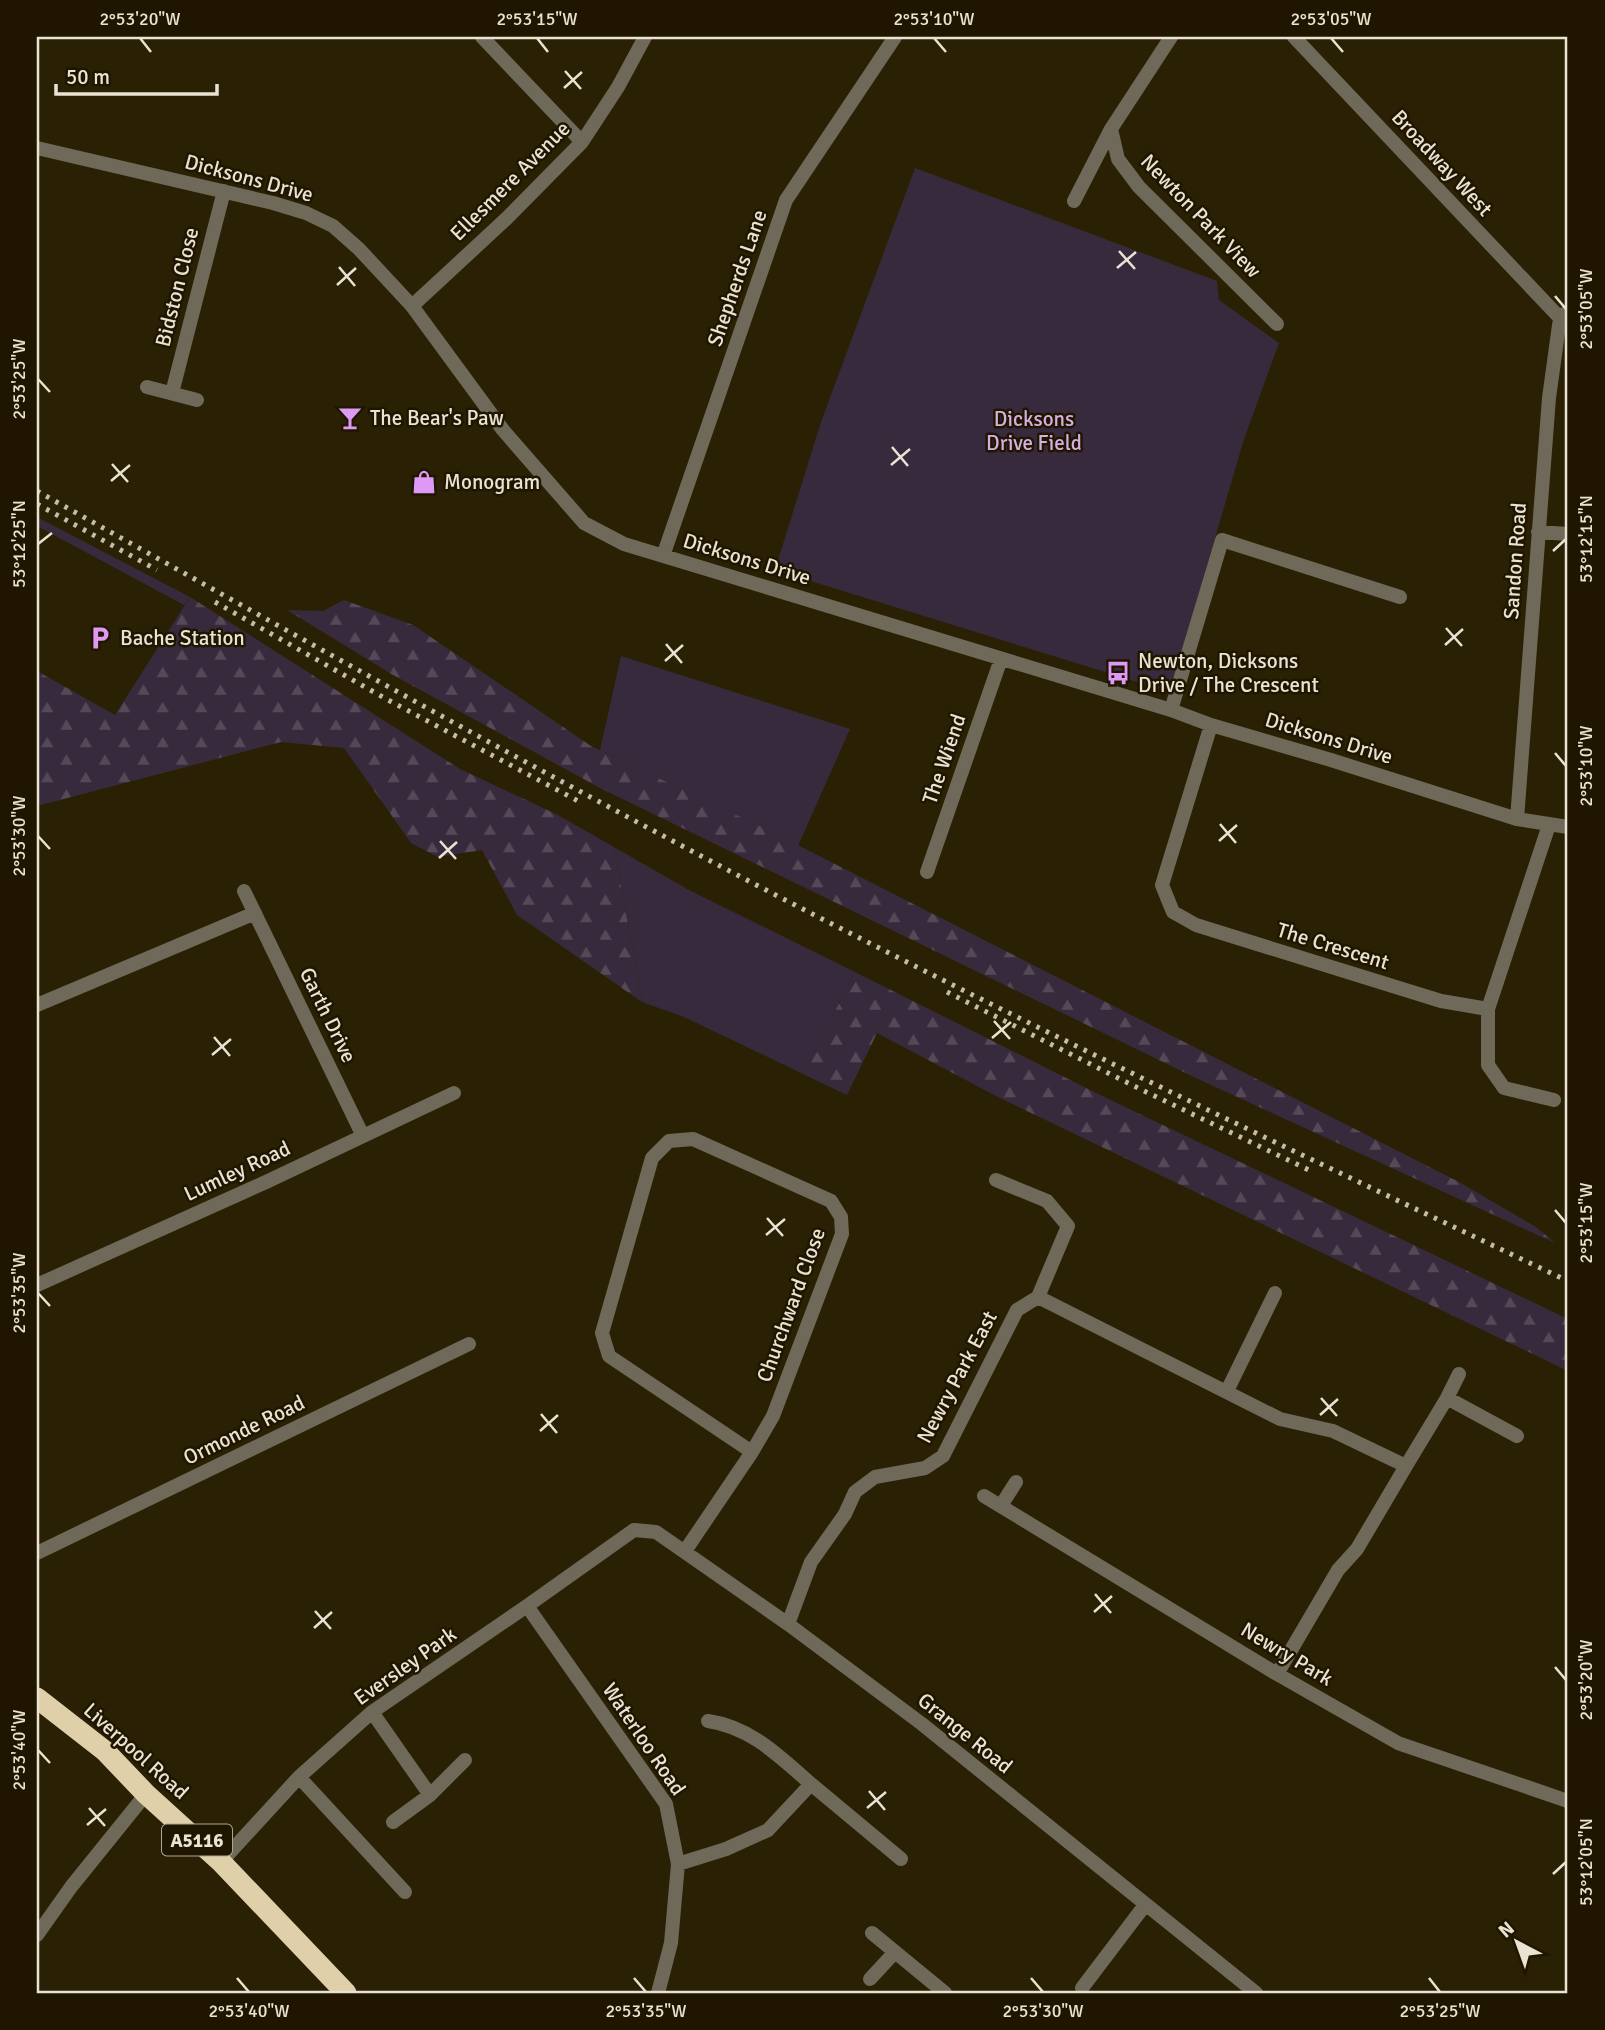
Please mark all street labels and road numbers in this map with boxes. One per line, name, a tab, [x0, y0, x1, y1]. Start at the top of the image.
street label: Broadway West	[1386, 104, 1498, 222]
street label: Ellesmere Avenue	[445, 116, 575, 246]
street label: Dicksons Drive	[182, 148, 316, 208]
street label: Newton Park View	[1135, 149, 1267, 283]
street label: Shepherds Lane	[702, 206, 772, 350]
street label: Bidston Close	[150, 225, 204, 349]
street label: Sandon Road	[1498, 502, 1532, 620]
street label: Dicksons Drive	[680, 527, 814, 591]
street label: Dicksons Drive	[1262, 706, 1396, 770]
street label: The Wiend	[916, 711, 972, 807]
street label: The Crescent	[1274, 917, 1392, 975]
street label: Garth Drive	[294, 963, 362, 1067]
street label: Lumley Road	[180, 1135, 294, 1207]
street label: Churchward Close	[751, 1224, 831, 1386]
street label: Newry Park East	[911, 1306, 1003, 1448]
street label: Ormonde Road	[179, 1389, 309, 1471]
street label: Newry Park	[1236, 1616, 1338, 1692]
street label: Eversley Park	[349, 1621, 462, 1711]
street label: Waterloo Road	[597, 1678, 691, 1800]
street label: Grange Road	[912, 1687, 1018, 1779]
street label: Liverpool Road	[78, 1697, 194, 1805]
road number: A5116	[162, 1824, 232, 1856]

